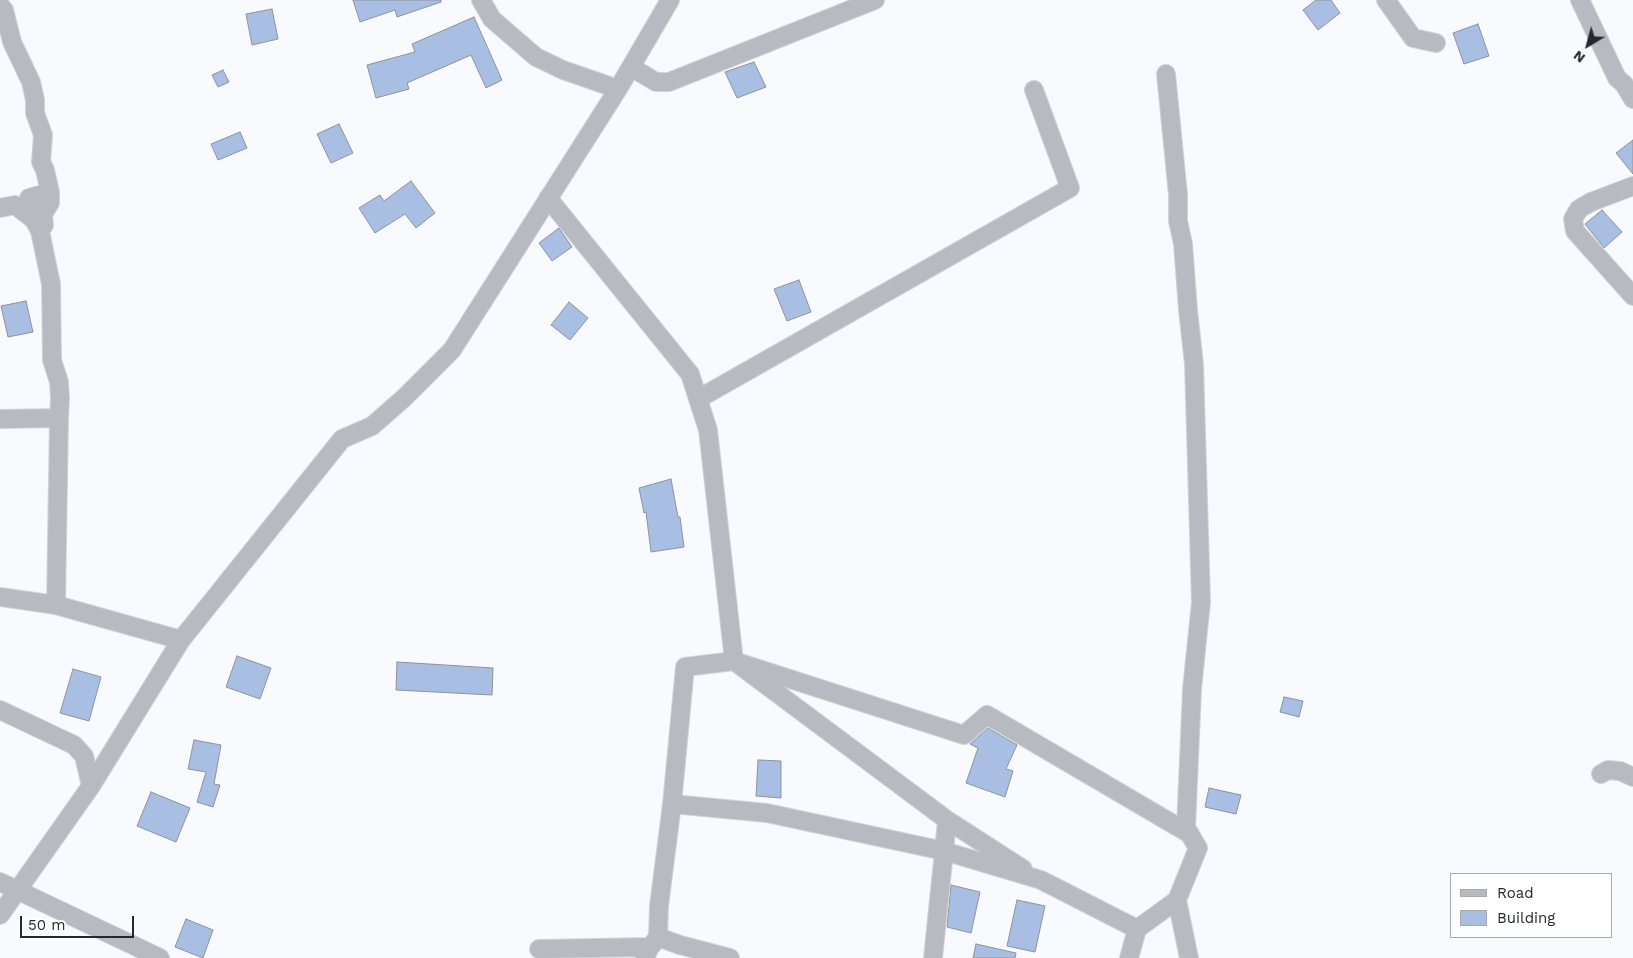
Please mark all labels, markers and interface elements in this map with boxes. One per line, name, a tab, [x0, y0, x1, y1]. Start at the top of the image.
north arrow	[1563, 20, 1613, 70]
text: N	[1570, 47, 1588, 66]
legend	[1450, 873, 1613, 938]
text: Road	[1497, 884, 1534, 902]
scale bar	[22, 906, 136, 938]
text: Building	[1497, 909, 1555, 927]
text: 50 m	[28, 916, 65, 934]

